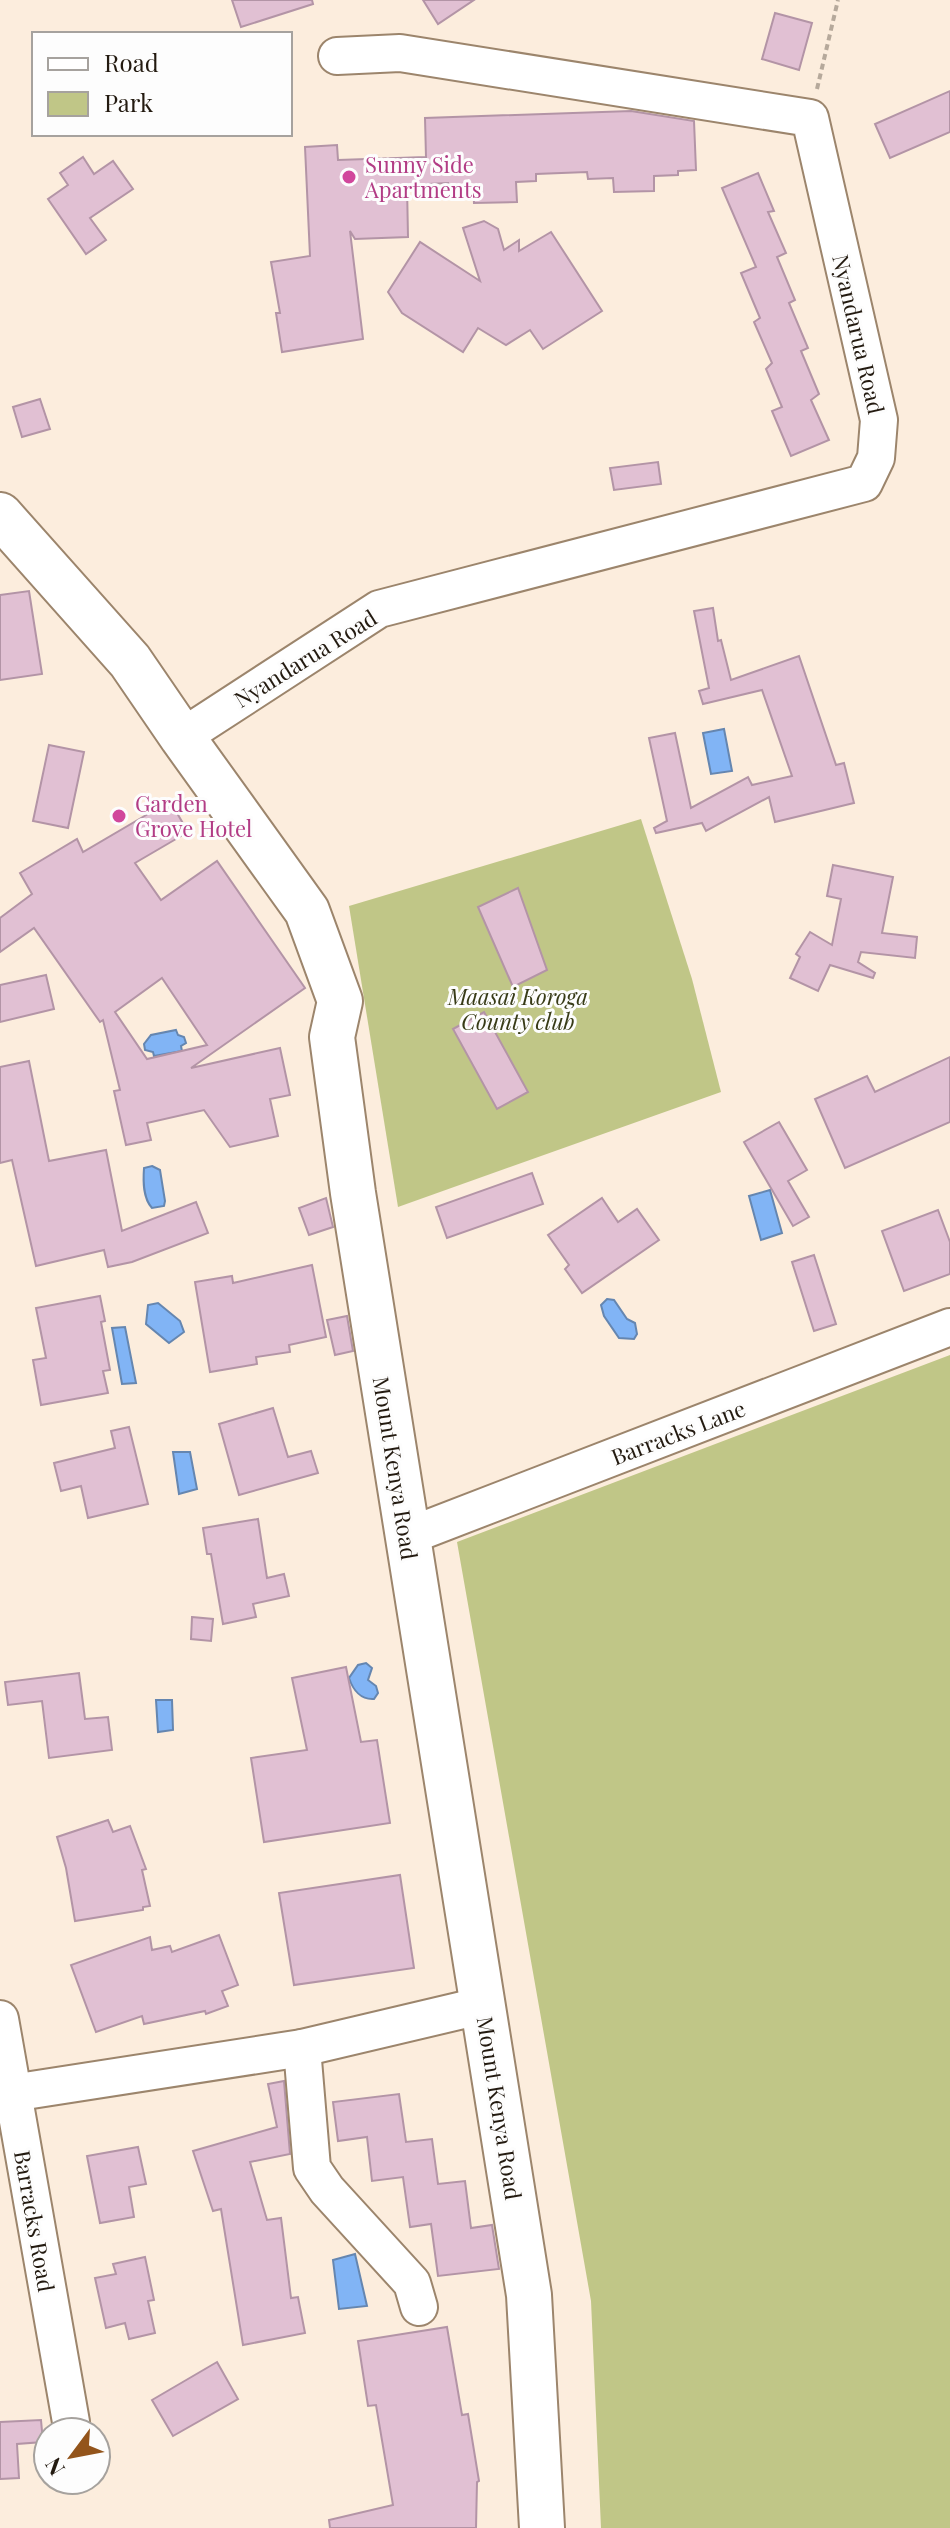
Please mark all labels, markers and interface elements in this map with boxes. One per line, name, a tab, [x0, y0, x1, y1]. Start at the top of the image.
legend	[32, 32, 292, 136]
text: Road	[104, 46, 159, 78]
text: Park	[104, 86, 154, 118]
place label: Sunny Side Apartments	[364, 149, 482, 204]
marker: Sunny Side Apartments	[340, 168, 358, 186]
street label: Nyandarua Road	[826, 251, 892, 417]
street label: Nyandarua Road	[228, 602, 382, 714]
place label: Garden Grove Hotel	[135, 788, 252, 843]
marker: Garden Grove Hotel	[110, 807, 128, 825]
park label: Maasai Koroga County club	[447, 981, 588, 1036]
street label: Mount Kenya Road	[367, 1374, 425, 1562]
street label: Barracks Lane	[607, 1393, 749, 1471]
street label: Mount Kenya Road	[471, 2014, 529, 2202]
street label: Barracks Road	[8, 2148, 62, 2294]
north arrow	[32, 2416, 112, 2496]
text: N	[37, 2452, 71, 2482]

